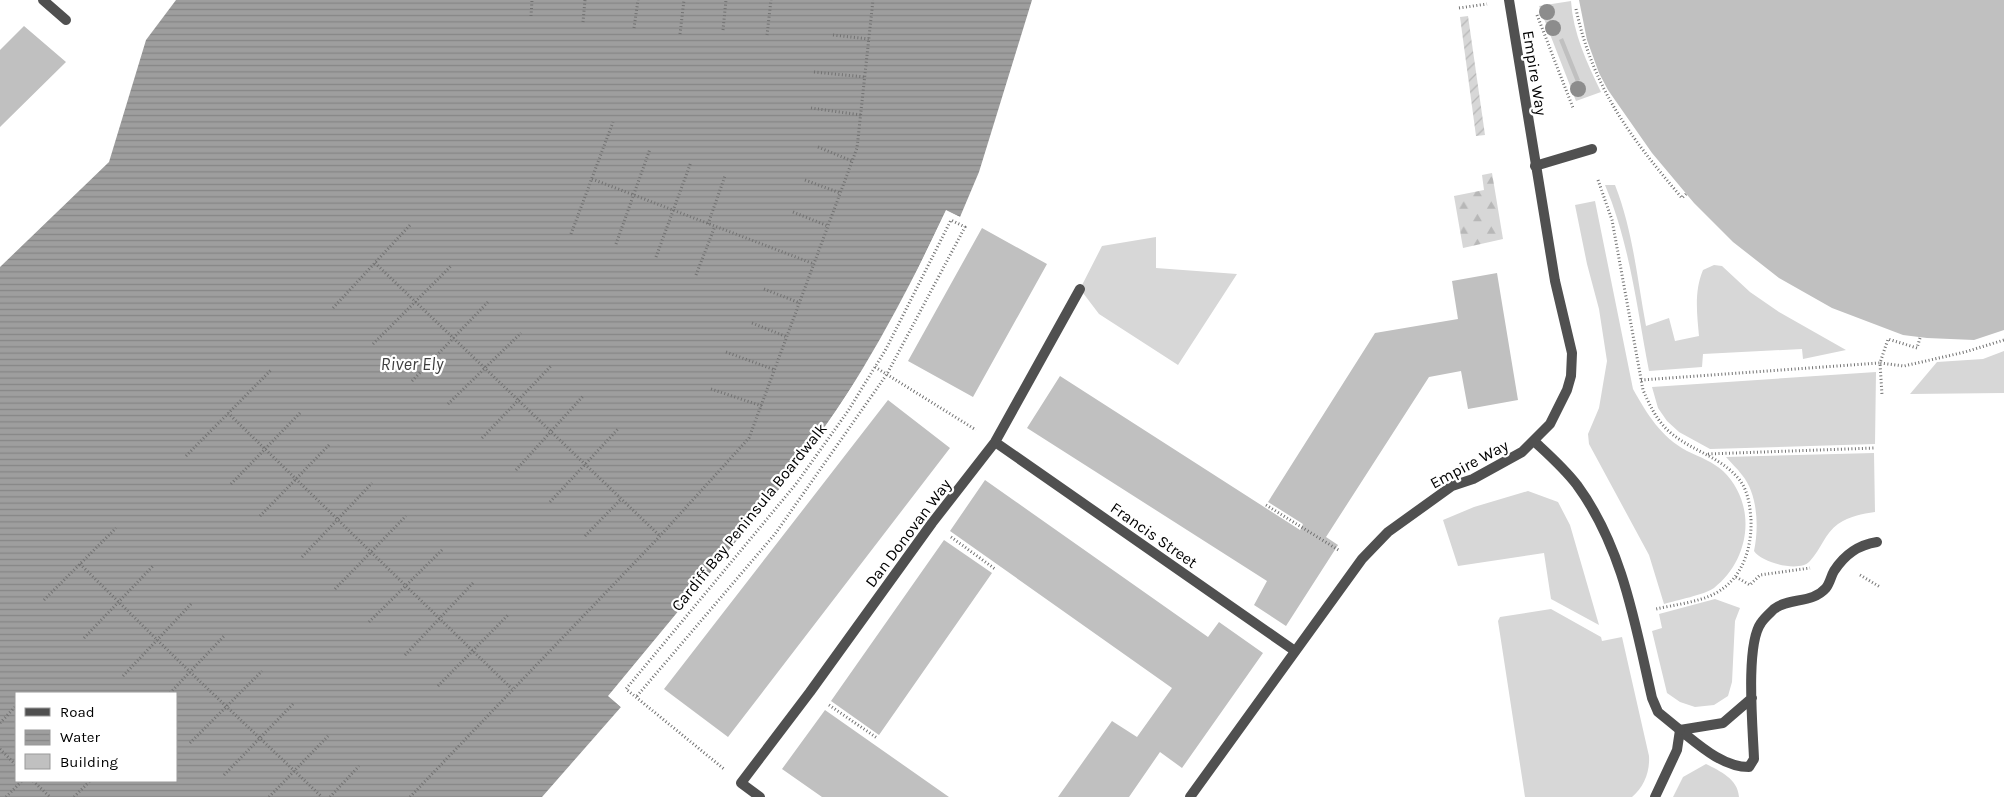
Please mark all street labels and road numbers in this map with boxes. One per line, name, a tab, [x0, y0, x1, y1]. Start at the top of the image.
street label: Empire Way	[1519, 29, 1551, 117]
street label: Cardiff Bay Peninsula Boardwalk	[667, 419, 831, 615]
street label: Empire Way	[1427, 435, 1512, 493]
street label: Dan Donovan Way	[861, 475, 955, 591]
street label: Francis Street	[1107, 498, 1201, 572]

